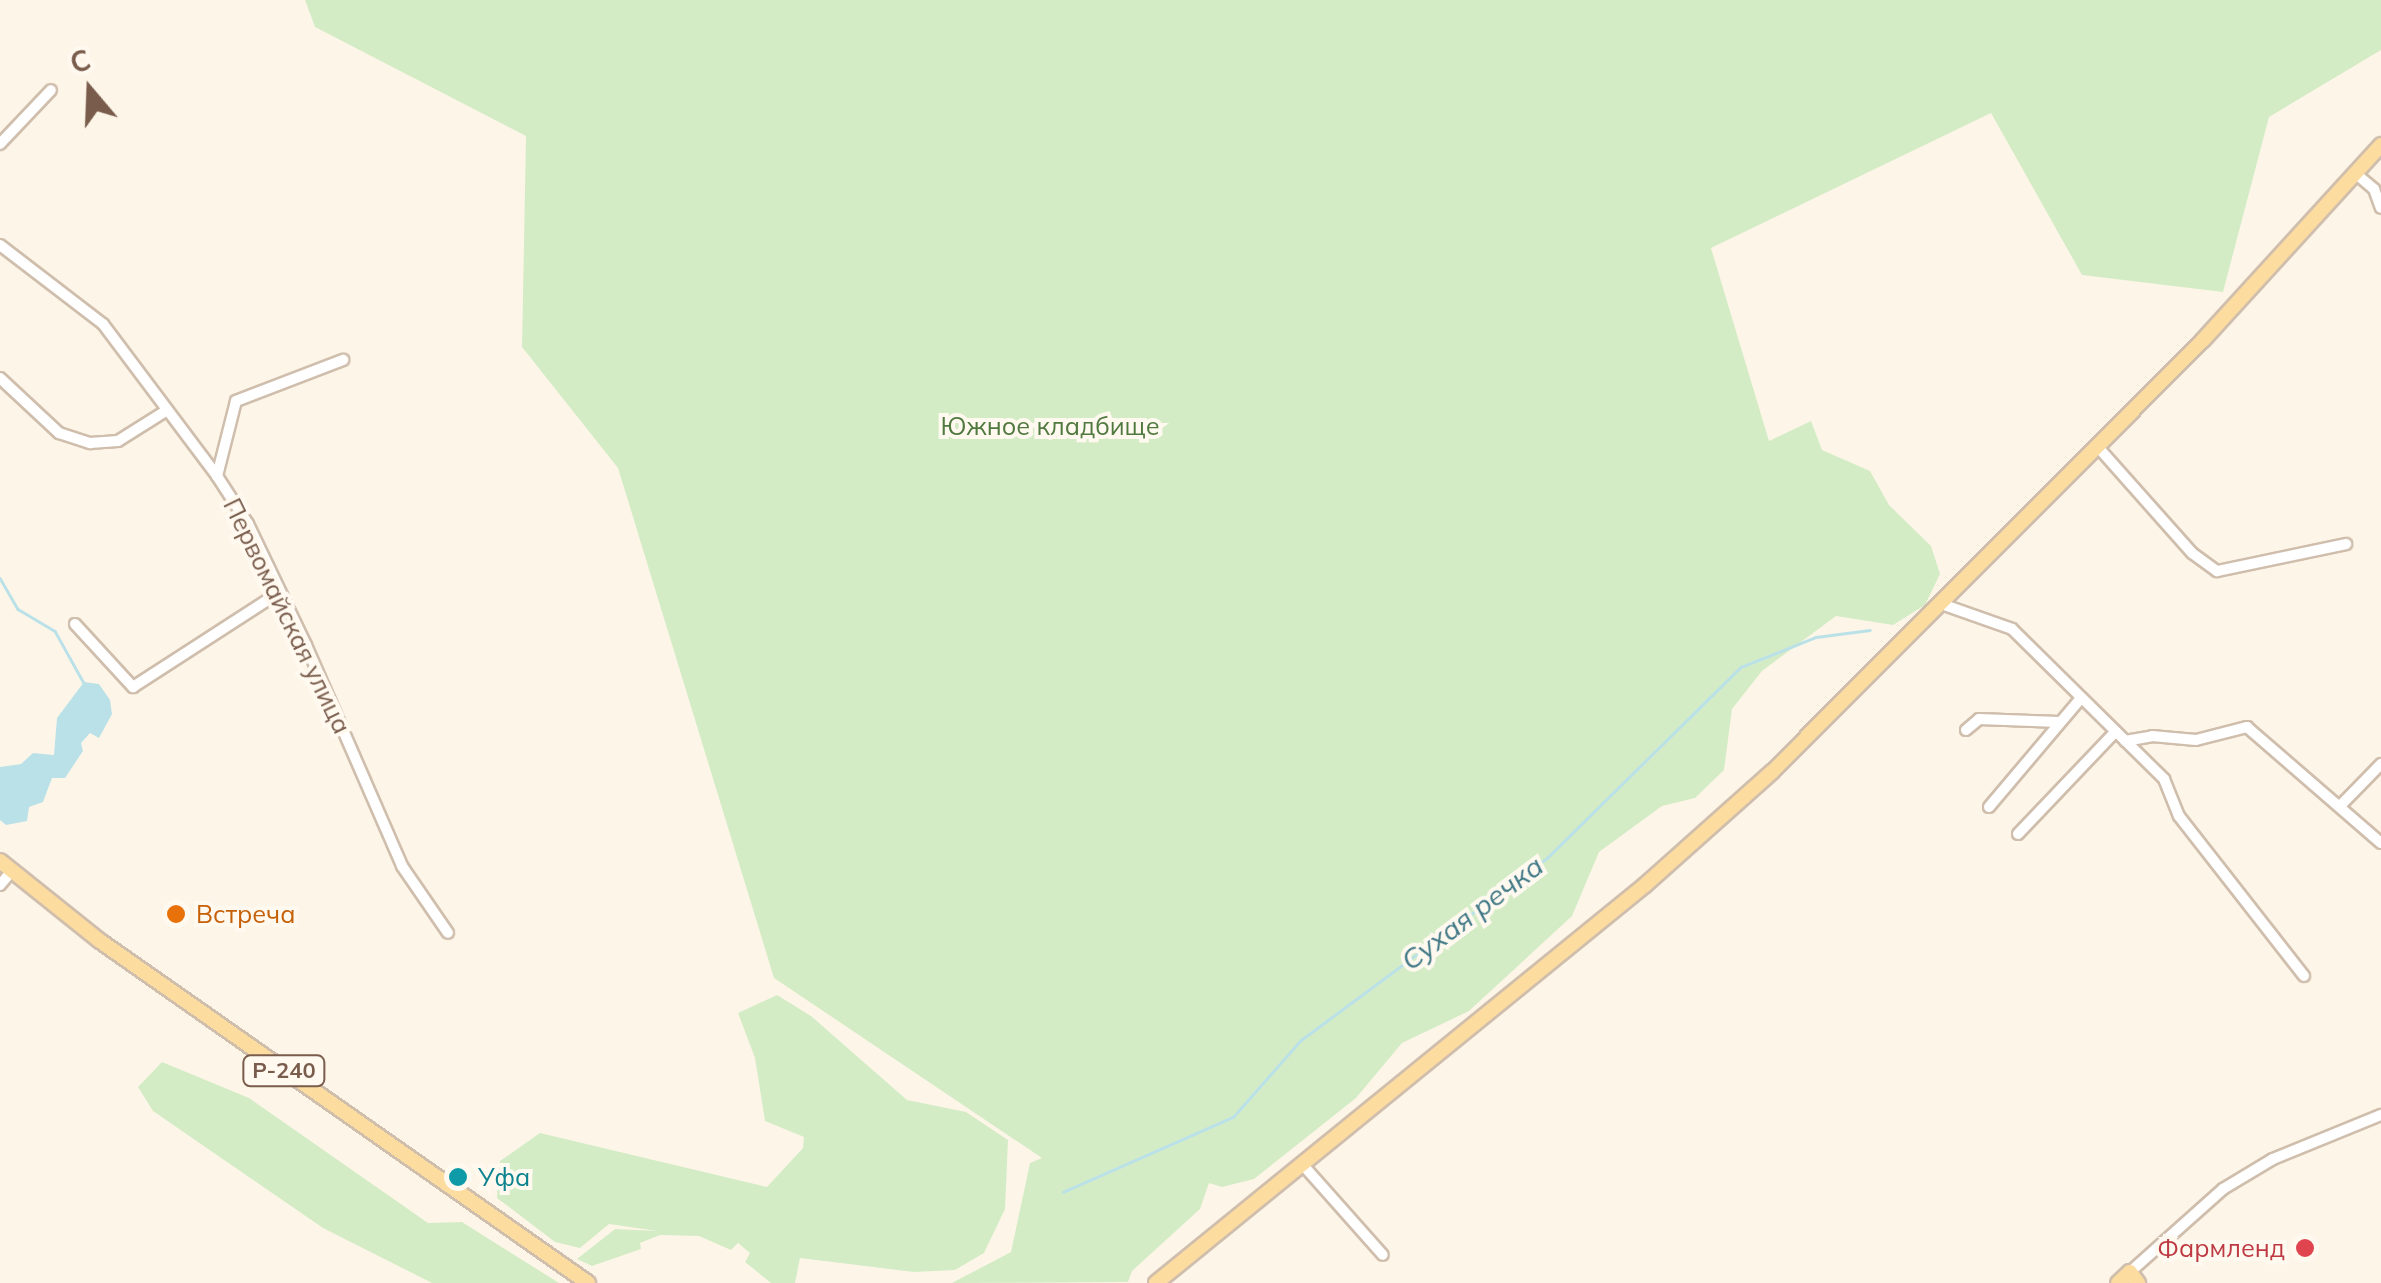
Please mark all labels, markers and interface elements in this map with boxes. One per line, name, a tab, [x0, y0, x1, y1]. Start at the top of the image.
north arrow	[40, 40, 140, 140]
text: С	[65, 41, 95, 81]
park label: Южное кладбище	[941, 411, 1159, 441]
street label: Первомайская улица	[217, 493, 357, 739]
water label: Сухая речка	[1394, 849, 1550, 977]
place label: Встреча	[196, 899, 295, 929]
marker: Встреча	[165, 903, 187, 925]
road number: Р-240	[242, 1054, 326, 1088]
place label: Уфа	[478, 1162, 530, 1192]
marker: Уфа	[447, 1166, 469, 1188]
place label: Фармленд	[2157, 1233, 2285, 1263]
marker: Фармленд	[2294, 1237, 2316, 1259]

